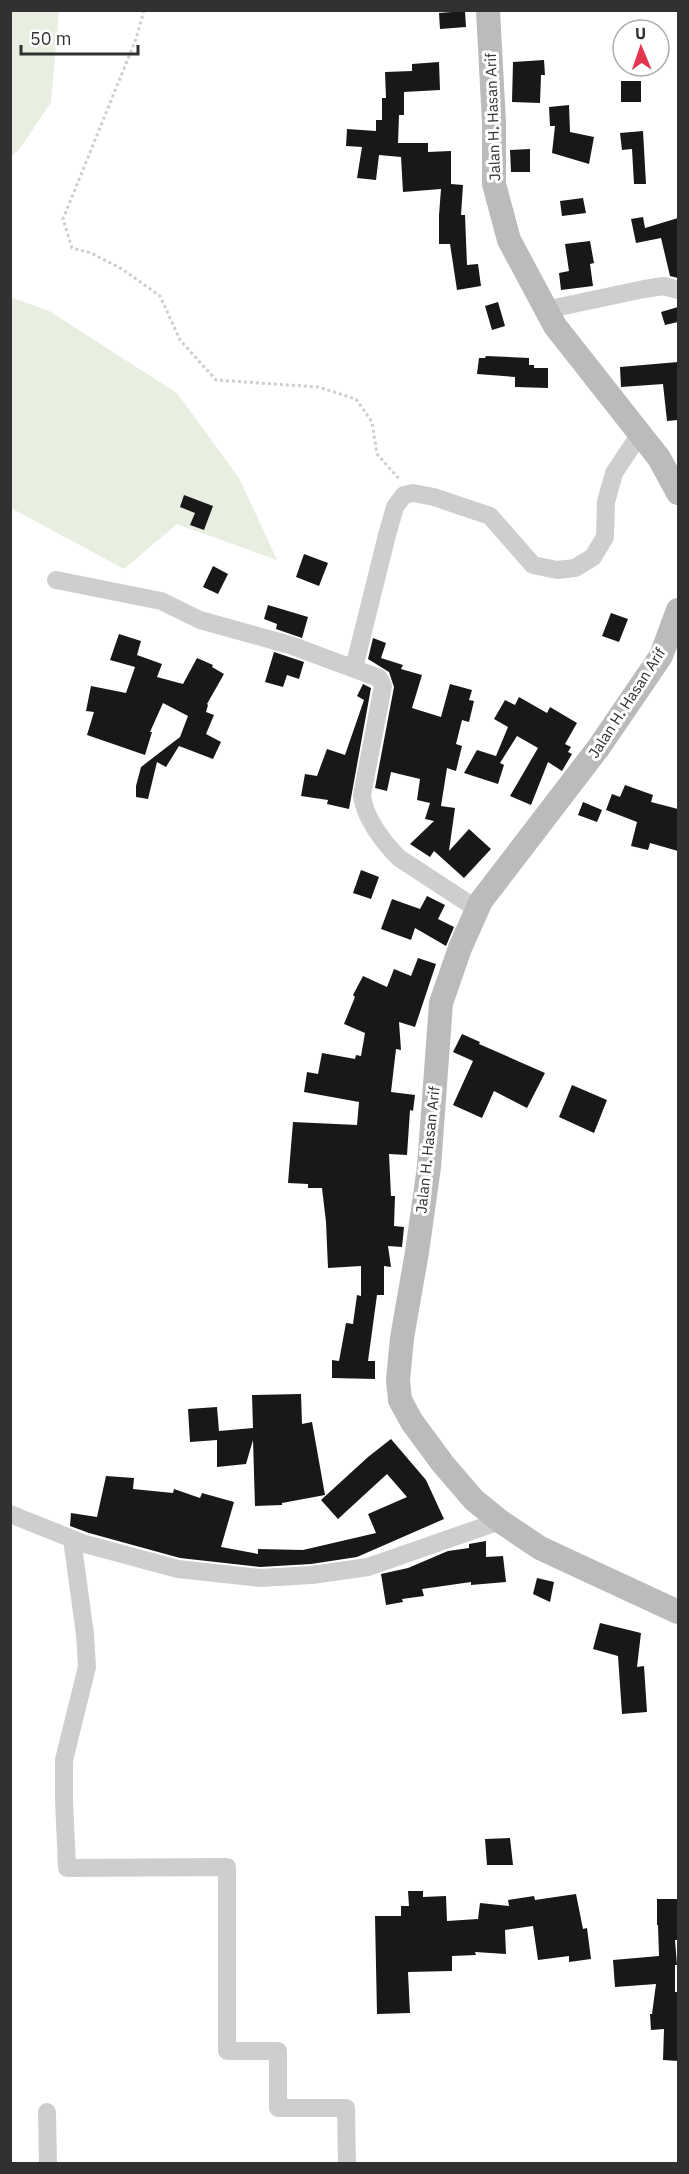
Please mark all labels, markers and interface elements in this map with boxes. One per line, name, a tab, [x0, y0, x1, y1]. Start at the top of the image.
scale bar	[21, 18, 138, 56]
north arrow	[611, 18, 671, 78]
text: U	[635, 23, 646, 43]
text: 50 m	[30, 27, 72, 50]
street label: Jalan H. Hasan Arif	[481, 53, 504, 181]
street label: Jalan H. Hasan Arif	[584, 644, 669, 761]
street label: Jalan H. Hasan Arif	[411, 1085, 444, 1214]

